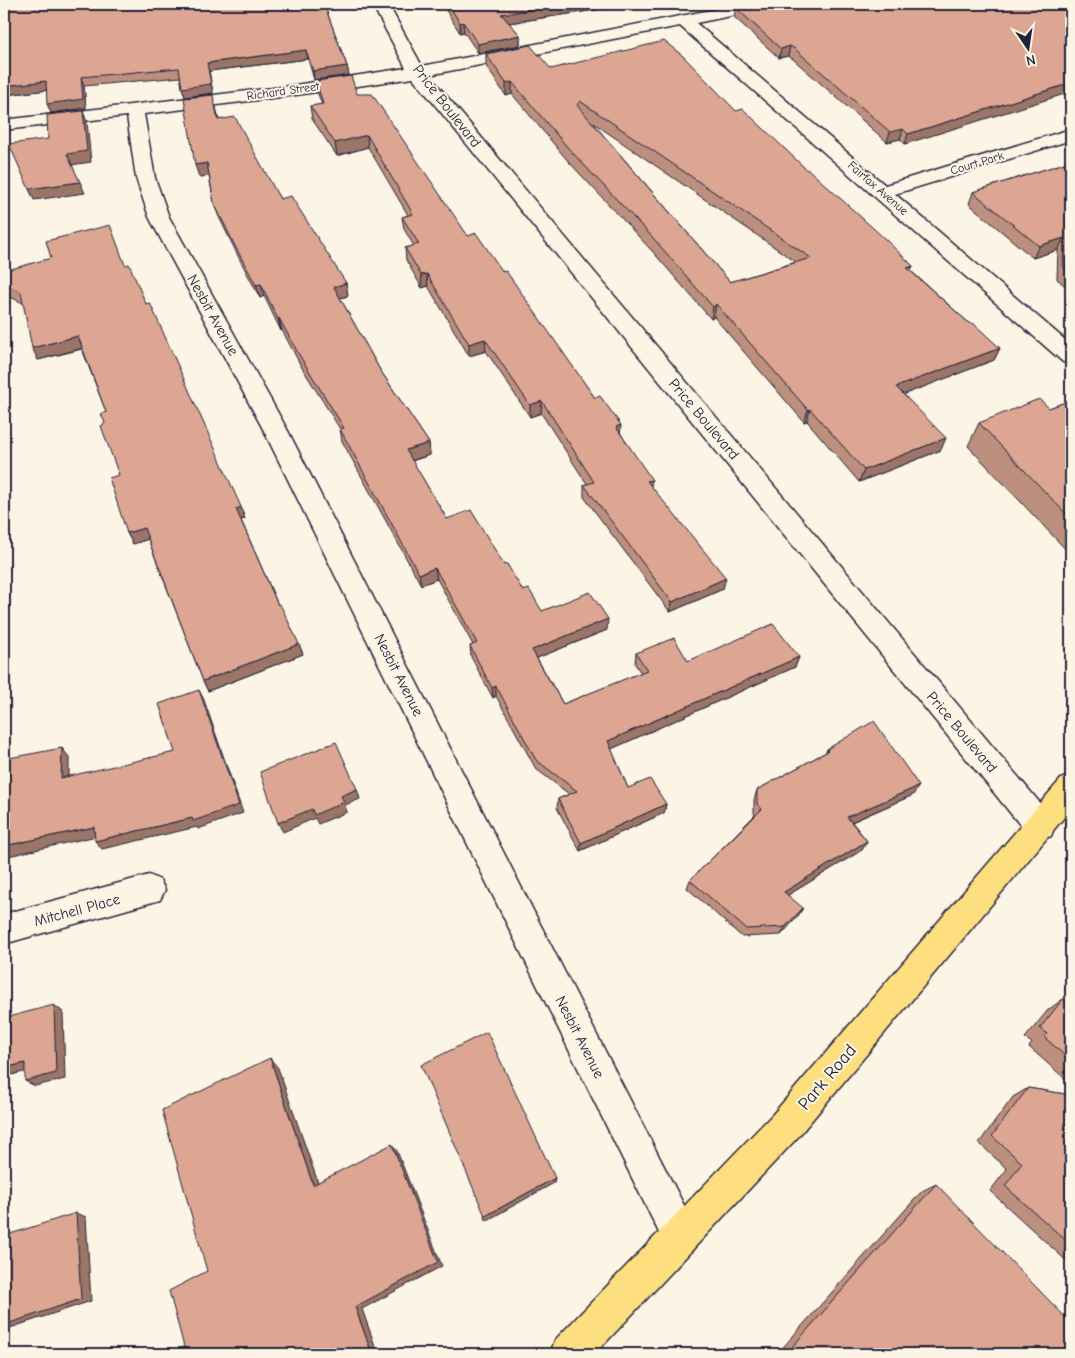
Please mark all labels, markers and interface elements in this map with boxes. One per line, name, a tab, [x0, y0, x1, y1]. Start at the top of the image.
north arrow	[1002, 22, 1052, 72]
text: N	[1024, 51, 1037, 69]
street label: Price Boulevard	[409, 61, 485, 151]
street label: Richard Street	[246, 79, 321, 103]
street label: Court Park	[949, 148, 1006, 178]
street label: Fairfax Avenue	[845, 158, 911, 218]
street label: Nesbit Avenue	[183, 271, 243, 359]
street label: Price Boulevard	[665, 375, 743, 463]
street label: Nesbit Avenue	[371, 631, 428, 720]
street label: Price Boulevard	[923, 688, 1001, 776]
street label: Mitchell Place	[32, 890, 122, 930]
street label: Nesbit Avenue	[552, 993, 609, 1082]
street label: Park Road	[794, 1040, 861, 1114]

